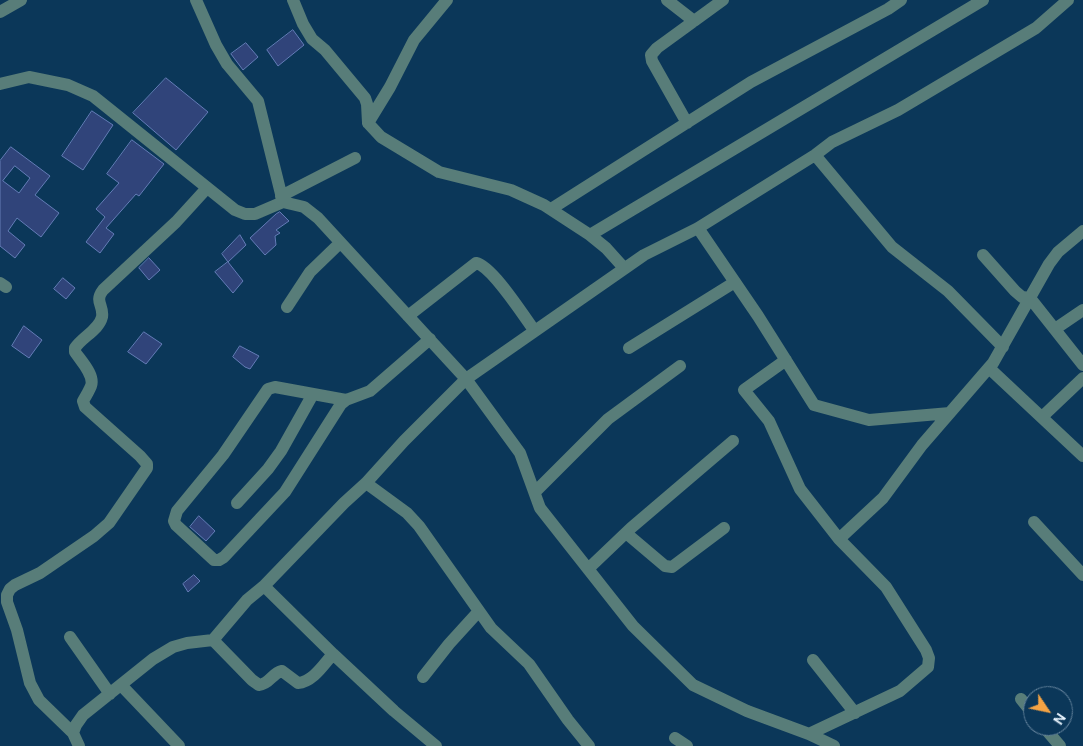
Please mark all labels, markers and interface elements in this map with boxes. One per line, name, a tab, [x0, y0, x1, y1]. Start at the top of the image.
north arrow	[1023, 686, 1073, 736]
text: N	[1049, 710, 1070, 728]

